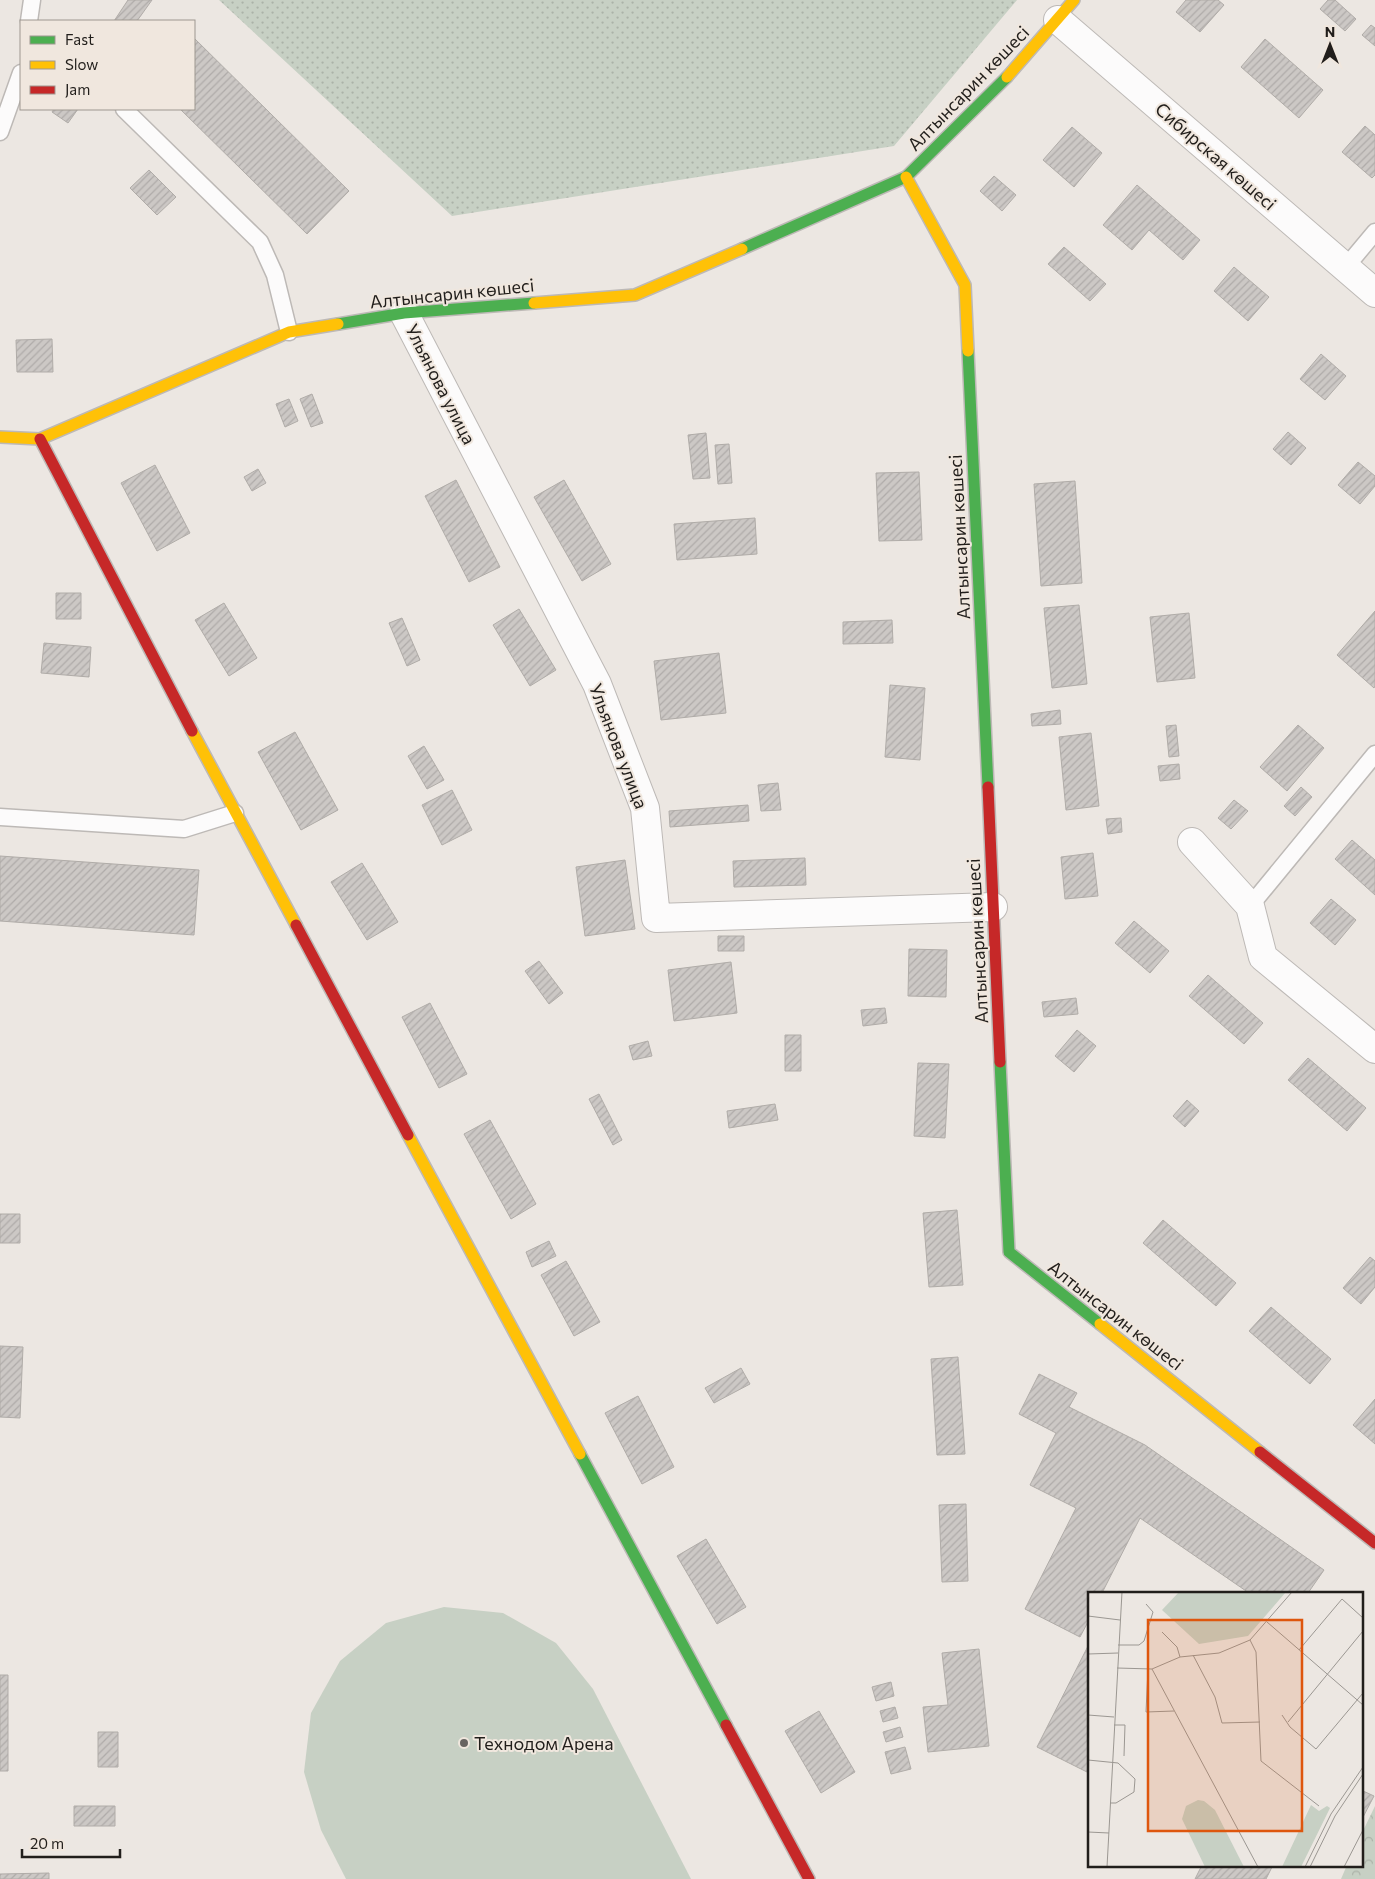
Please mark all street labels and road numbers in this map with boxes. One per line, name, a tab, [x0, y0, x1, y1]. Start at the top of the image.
street label: Алтынсарин көшесі	[903, 21, 1033, 155]
street label: Сибирская көшесі	[1151, 97, 1281, 215]
street label: Алтынсарин көшесі	[369, 273, 535, 313]
street label: Ульянова улица	[401, 320, 481, 448]
street label: Алтынсарин көшесі	[944, 454, 974, 620]
street label: Ульянова улица	[585, 680, 653, 812]
street label: Алтынсарин көшесі	[962, 858, 992, 1024]
street label: Алтынсарин көшесі	[1044, 1255, 1188, 1375]

